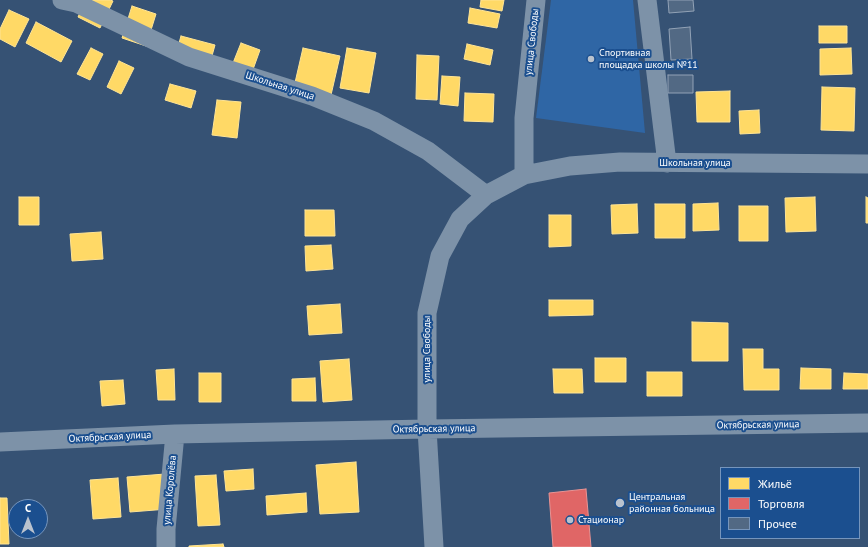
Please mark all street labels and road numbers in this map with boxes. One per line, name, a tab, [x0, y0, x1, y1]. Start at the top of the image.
street label: улица Свободы	[523, 8, 541, 76]
street label: Школьная улица	[244, 69, 316, 103]
street label: Школьная улица	[659, 157, 731, 169]
street label: улица Свободы	[421, 316, 433, 382]
street label: Октябрьская улица	[717, 418, 799, 432]
street label: Октябрьская улица	[393, 422, 475, 436]
street label: Октябрьская улица	[68, 429, 152, 445]
street label: улица Королёва	[161, 455, 179, 525]

